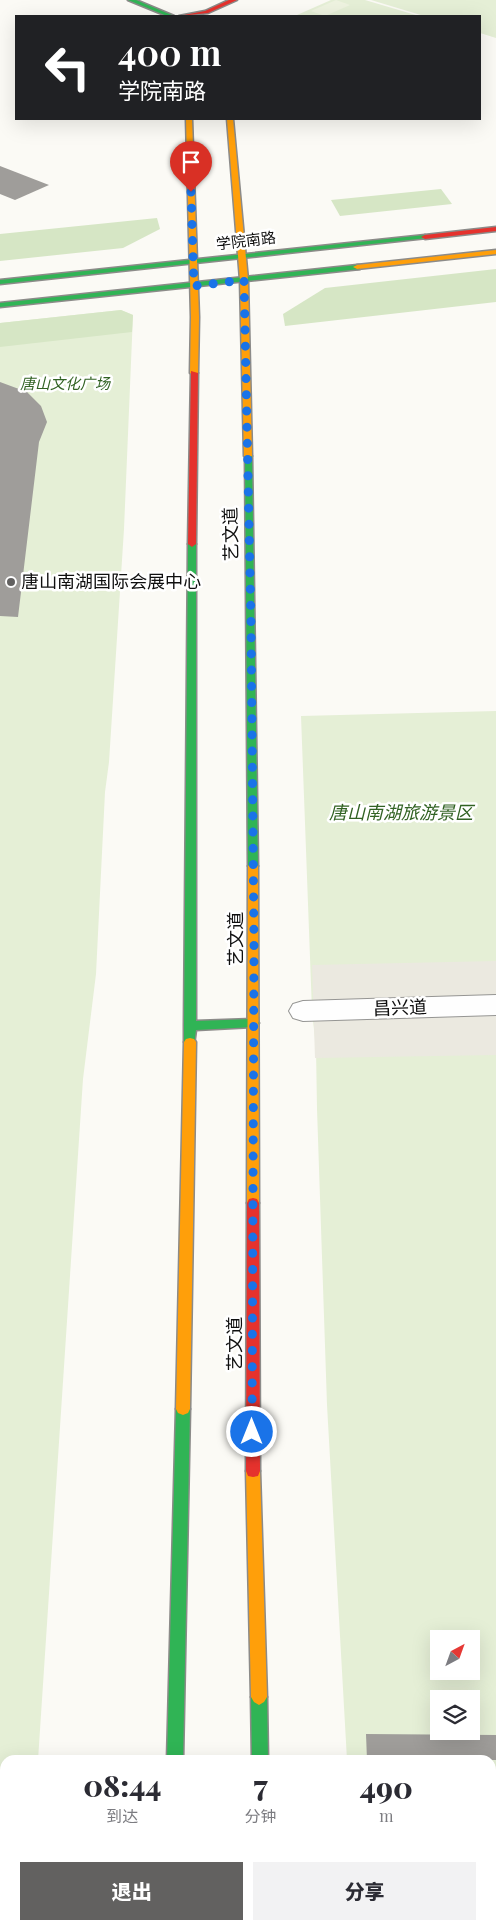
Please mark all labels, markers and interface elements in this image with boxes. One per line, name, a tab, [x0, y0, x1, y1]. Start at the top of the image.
text: 400 m	[118, 28, 221, 75]
icon: left	[35, 35, 100, 100]
text: 学院南路	[118, 75, 206, 105]
pin	[170, 141, 212, 192]
icon: arrive	[177, 148, 205, 176]
street label: 学院南路	[215, 226, 277, 254]
park label: 唐山文化广场	[20, 373, 112, 393]
street label: 艺文道	[218, 507, 242, 561]
place label: 唐山南湖国际会展中心	[21, 569, 201, 593]
marker: 唐山南湖国际会展中心	[5, 576, 17, 588]
park label: 唐山南湖旅游景区	[329, 800, 476, 824]
street label: 艺文道	[223, 912, 247, 966]
street label: 昌兴道	[373, 994, 427, 1020]
street label: 艺文道	[222, 1317, 246, 1371]
position arrow	[225, 1405, 277, 1457]
north arrow	[430, 1630, 480, 1680]
map controls	[430, 1630, 480, 1740]
button: layers	[430, 1690, 480, 1740]
text: 08:44	[83, 1765, 161, 1805]
text: 7	[254, 1765, 268, 1805]
text: 490	[360, 1767, 413, 1807]
text: 到达	[106, 1805, 138, 1826]
text: 分钟	[245, 1805, 277, 1826]
text: m	[379, 1805, 393, 1826]
button: 退出	[20, 1862, 243, 1920]
button: 分享	[253, 1862, 476, 1920]

